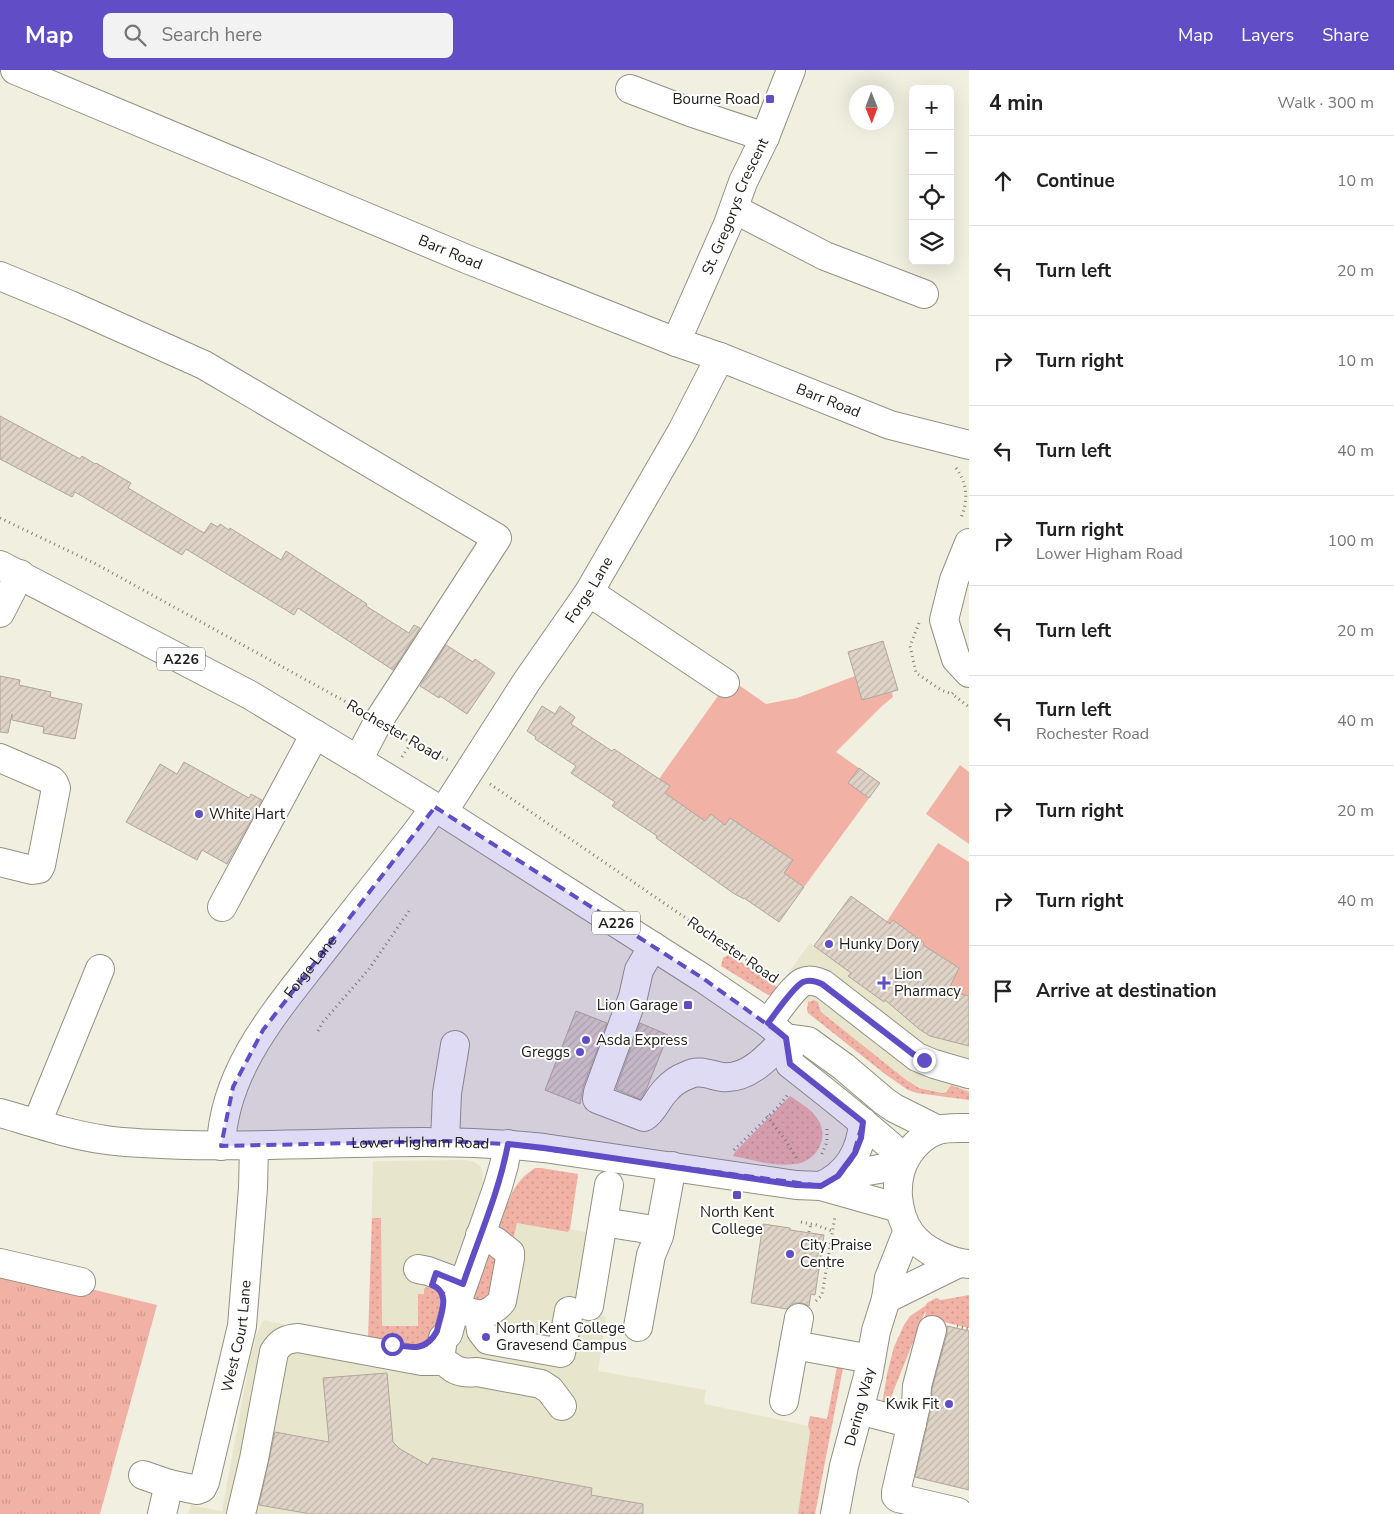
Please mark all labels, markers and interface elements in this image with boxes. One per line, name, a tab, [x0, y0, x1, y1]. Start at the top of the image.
search box	[103, 13, 453, 58]
text: Map	[25, 19, 73, 51]
icon: search	[121, 21, 149, 49]
text: Search here	[161, 22, 262, 48]
text: Map	[1178, 23, 1213, 47]
text: Layers	[1241, 23, 1294, 47]
text: Share	[1322, 23, 1369, 47]
north arrow	[849, 85, 894, 130]
map controls	[909, 85, 954, 265]
button: +	[909, 85, 954, 130]
place label: Bourne Road	[672, 89, 760, 109]
text: 4 min	[989, 89, 1043, 117]
text: Walk · 300 m	[1278, 92, 1374, 114]
marker: Bourne Road	[764, 93, 776, 105]
button: −	[909, 130, 954, 175]
street label: St. Gregorys Crescent	[697, 134, 773, 278]
icon: ahead	[989, 167, 1017, 195]
text: Continue	[1036, 168, 1115, 194]
text: 10 m	[1337, 170, 1374, 192]
button: locate	[909, 175, 954, 220]
button: layers	[909, 220, 954, 265]
street label: Barr Road	[415, 230, 485, 274]
icon: left	[989, 257, 1017, 285]
text: Turn left	[1036, 258, 1111, 284]
text: 20 m	[1337, 260, 1374, 282]
icon: right	[989, 347, 1017, 375]
text: Turn right	[1036, 348, 1123, 374]
text: 10 m	[1337, 350, 1374, 372]
street label: Barr Road	[793, 379, 863, 422]
icon: left	[989, 437, 1017, 465]
text: Turn left	[1036, 438, 1111, 464]
text: 40 m	[1337, 440, 1374, 462]
text: Turn right	[1036, 517, 1123, 543]
icon: right	[989, 527, 1017, 555]
text: 100 m	[1327, 530, 1374, 552]
text: Lower Higham Road	[1036, 543, 1183, 565]
street label: Forge Lane	[561, 553, 617, 627]
icon: left	[989, 617, 1017, 645]
text: Turn left	[1036, 618, 1111, 644]
text: 20 m	[1337, 620, 1374, 642]
road number: A226	[157, 648, 205, 670]
street label: Rochester Road	[343, 695, 445, 765]
text: Turn left	[1036, 697, 1111, 723]
icon: left	[989, 707, 1017, 735]
text: 40 m	[1337, 710, 1374, 732]
text: Rochester Road	[1036, 723, 1149, 745]
icon: right	[989, 797, 1017, 825]
text: Turn right	[1036, 798, 1123, 824]
text: 20 m	[1337, 800, 1374, 822]
place label: White Hart	[209, 804, 286, 824]
marker: White Hart	[193, 808, 205, 820]
icon: right	[989, 887, 1017, 915]
text: Turn right	[1036, 888, 1123, 914]
text: 40 m	[1337, 890, 1374, 912]
road number: A226	[592, 911, 640, 934]
street label: Rochester Road	[683, 912, 783, 988]
street label: Forge Lane	[279, 931, 341, 1002]
place label: Hunky Dory	[839, 934, 919, 954]
marker: Hunky Dory	[823, 938, 835, 950]
place label: Lion Pharmacy	[894, 964, 961, 1001]
marker: Lion Pharmacy	[878, 977, 890, 989]
icon: arrive	[989, 977, 1017, 1005]
text: Arrive at destination	[1036, 978, 1217, 1004]
place label: Lion Garage	[597, 995, 678, 1015]
marker: Lion Garage	[682, 999, 694, 1011]
place label: Asda Express	[596, 1030, 688, 1050]
marker: Asda Express	[580, 1034, 592, 1046]
place label: Greggs	[521, 1042, 570, 1062]
marker: Greggs	[574, 1046, 586, 1058]
route end	[913, 1049, 936, 1072]
street label: Lower Higham Road	[351, 1132, 490, 1154]
marker: North Kent College	[731, 1189, 743, 1201]
place label: North Kent College	[700, 1202, 775, 1239]
place label: City Praise Centre	[800, 1235, 872, 1272]
marker: City Praise Centre	[784, 1248, 796, 1260]
street label: West Court Lane	[217, 1279, 256, 1394]
place label: North Kent College Gravesend Campus	[496, 1318, 627, 1355]
marker: North Kent College Gravesend Campus	[480, 1331, 492, 1343]
route start	[381, 1333, 404, 1356]
street label: Dering Way	[840, 1366, 879, 1448]
place label: Kwik Fit	[886, 1394, 940, 1414]
marker: Kwik Fit	[943, 1398, 955, 1410]

